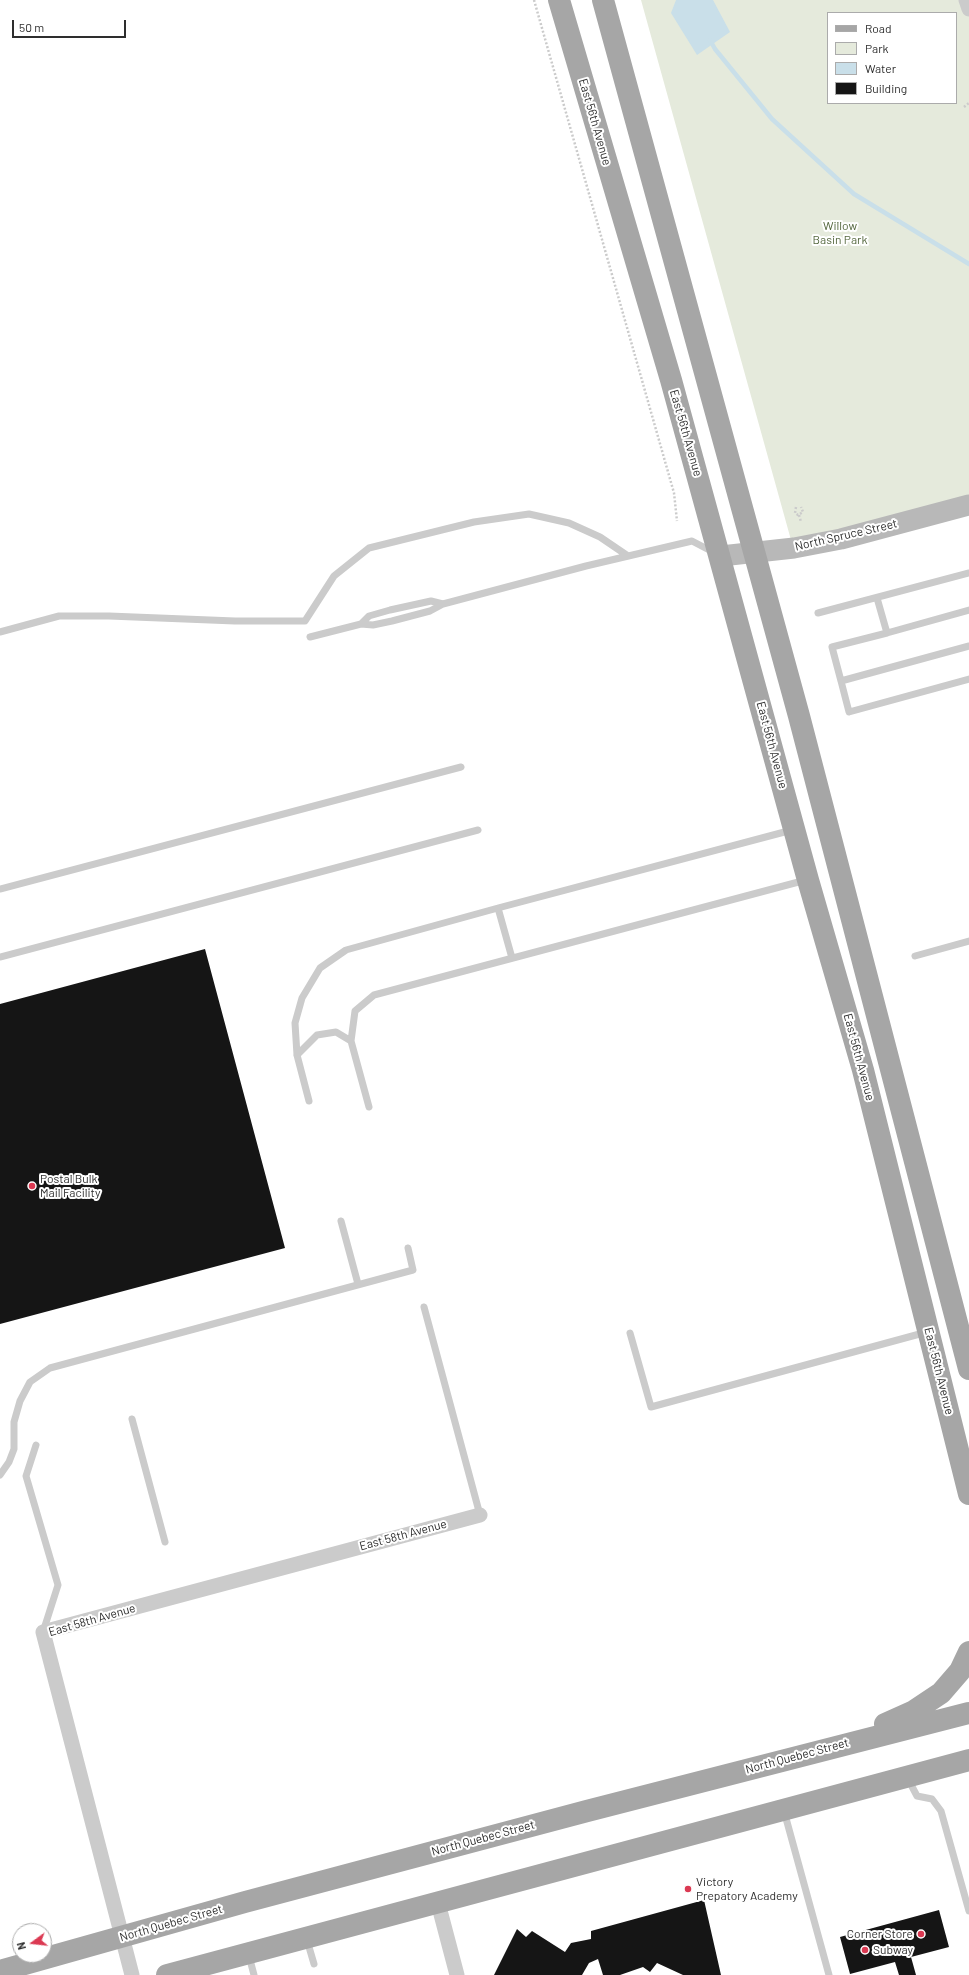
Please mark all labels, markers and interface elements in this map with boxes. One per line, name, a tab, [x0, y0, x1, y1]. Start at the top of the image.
scale bar	[14, 12, 128, 38]
legend	[827, 12, 957, 104]
text: 50 m	[19, 20, 44, 34]
text: Road	[865, 21, 892, 35]
text: Park	[865, 41, 889, 55]
text: Water	[865, 61, 896, 75]
street label: East 56th Avenue	[576, 77, 614, 167]
text: Building	[865, 81, 907, 95]
park label: Willow Basin Park	[813, 219, 867, 247]
street label: East 56th Avenue	[667, 388, 705, 478]
street label: North Spruce Street	[793, 516, 899, 554]
street label: East 56th Avenue	[753, 700, 791, 790]
street label: East 56th Avenue	[840, 1012, 878, 1102]
place label: Postal Bulk Mail Facility	[40, 1172, 101, 1200]
marker: Postal Bulk Mail Facility	[27, 1181, 37, 1191]
street label: East 56th Avenue	[921, 1326, 957, 1416]
street label: East 58th Avenue	[358, 1516, 448, 1554]
street label: East 58th Avenue	[47, 1601, 137, 1639]
street label: North Quebec Street	[744, 1735, 850, 1777]
street label: North Quebec Street	[430, 1817, 536, 1859]
place label: Victory Prepatory Academy	[696, 1875, 798, 1903]
marker: Victory Prepatory Academy	[683, 1884, 693, 1894]
street label: North Quebec Street	[118, 1901, 224, 1945]
north arrow	[12, 1923, 52, 1963]
place label: Corner Store	[847, 1927, 913, 1941]
marker: Corner Store	[916, 1929, 926, 1939]
text: N	[14, 1941, 28, 1951]
place label: Subway	[873, 1943, 913, 1957]
marker: Subway	[860, 1945, 870, 1955]

